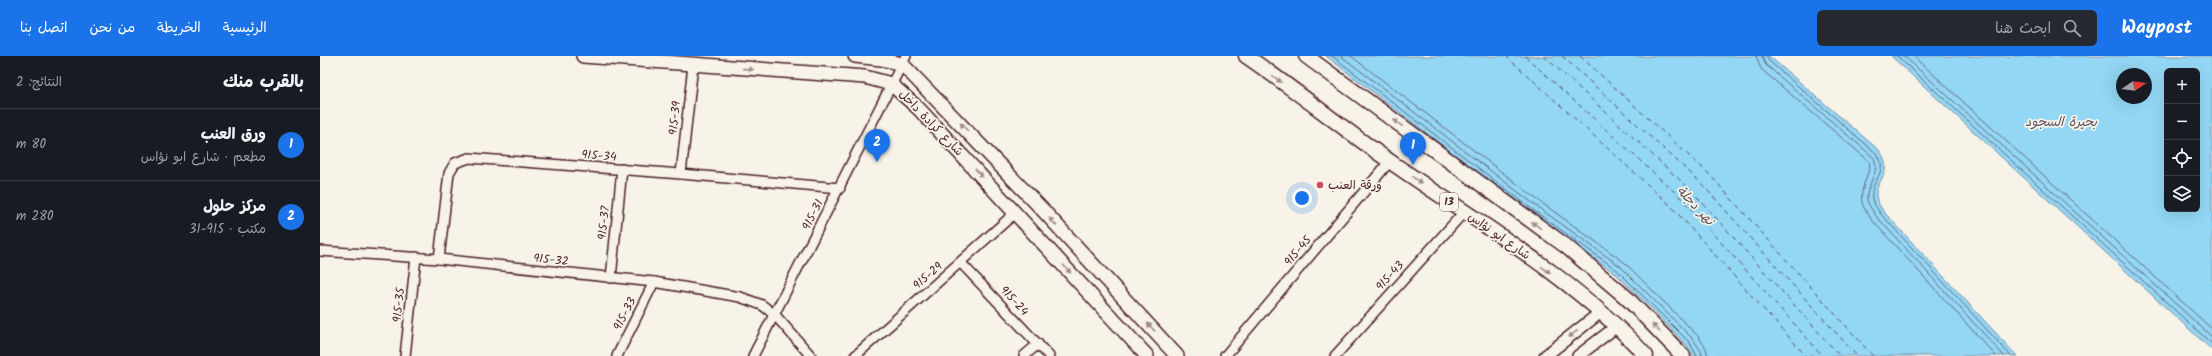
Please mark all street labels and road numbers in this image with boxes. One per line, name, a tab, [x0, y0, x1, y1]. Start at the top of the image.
street label: شارع كرادة داخل	[894, 85, 968, 161]
street label: 915-39	[664, 100, 686, 136]
street label: 915-34	[581, 145, 618, 167]
road number: 13	[1440, 193, 1458, 211]
street label: 915-31	[797, 196, 829, 234]
street label: 915-37	[593, 205, 615, 241]
street label: شارع ابو نؤاس	[1464, 207, 1534, 265]
street label: 915-45	[1280, 230, 1317, 270]
street label: 915-32	[532, 249, 570, 271]
street label: 915-29	[909, 257, 947, 294]
street label: 915-43	[1371, 257, 1409, 295]
street label: 915-24	[995, 282, 1033, 321]
street label: 915-35	[388, 285, 410, 323]
street label: 915-33	[609, 294, 642, 334]

